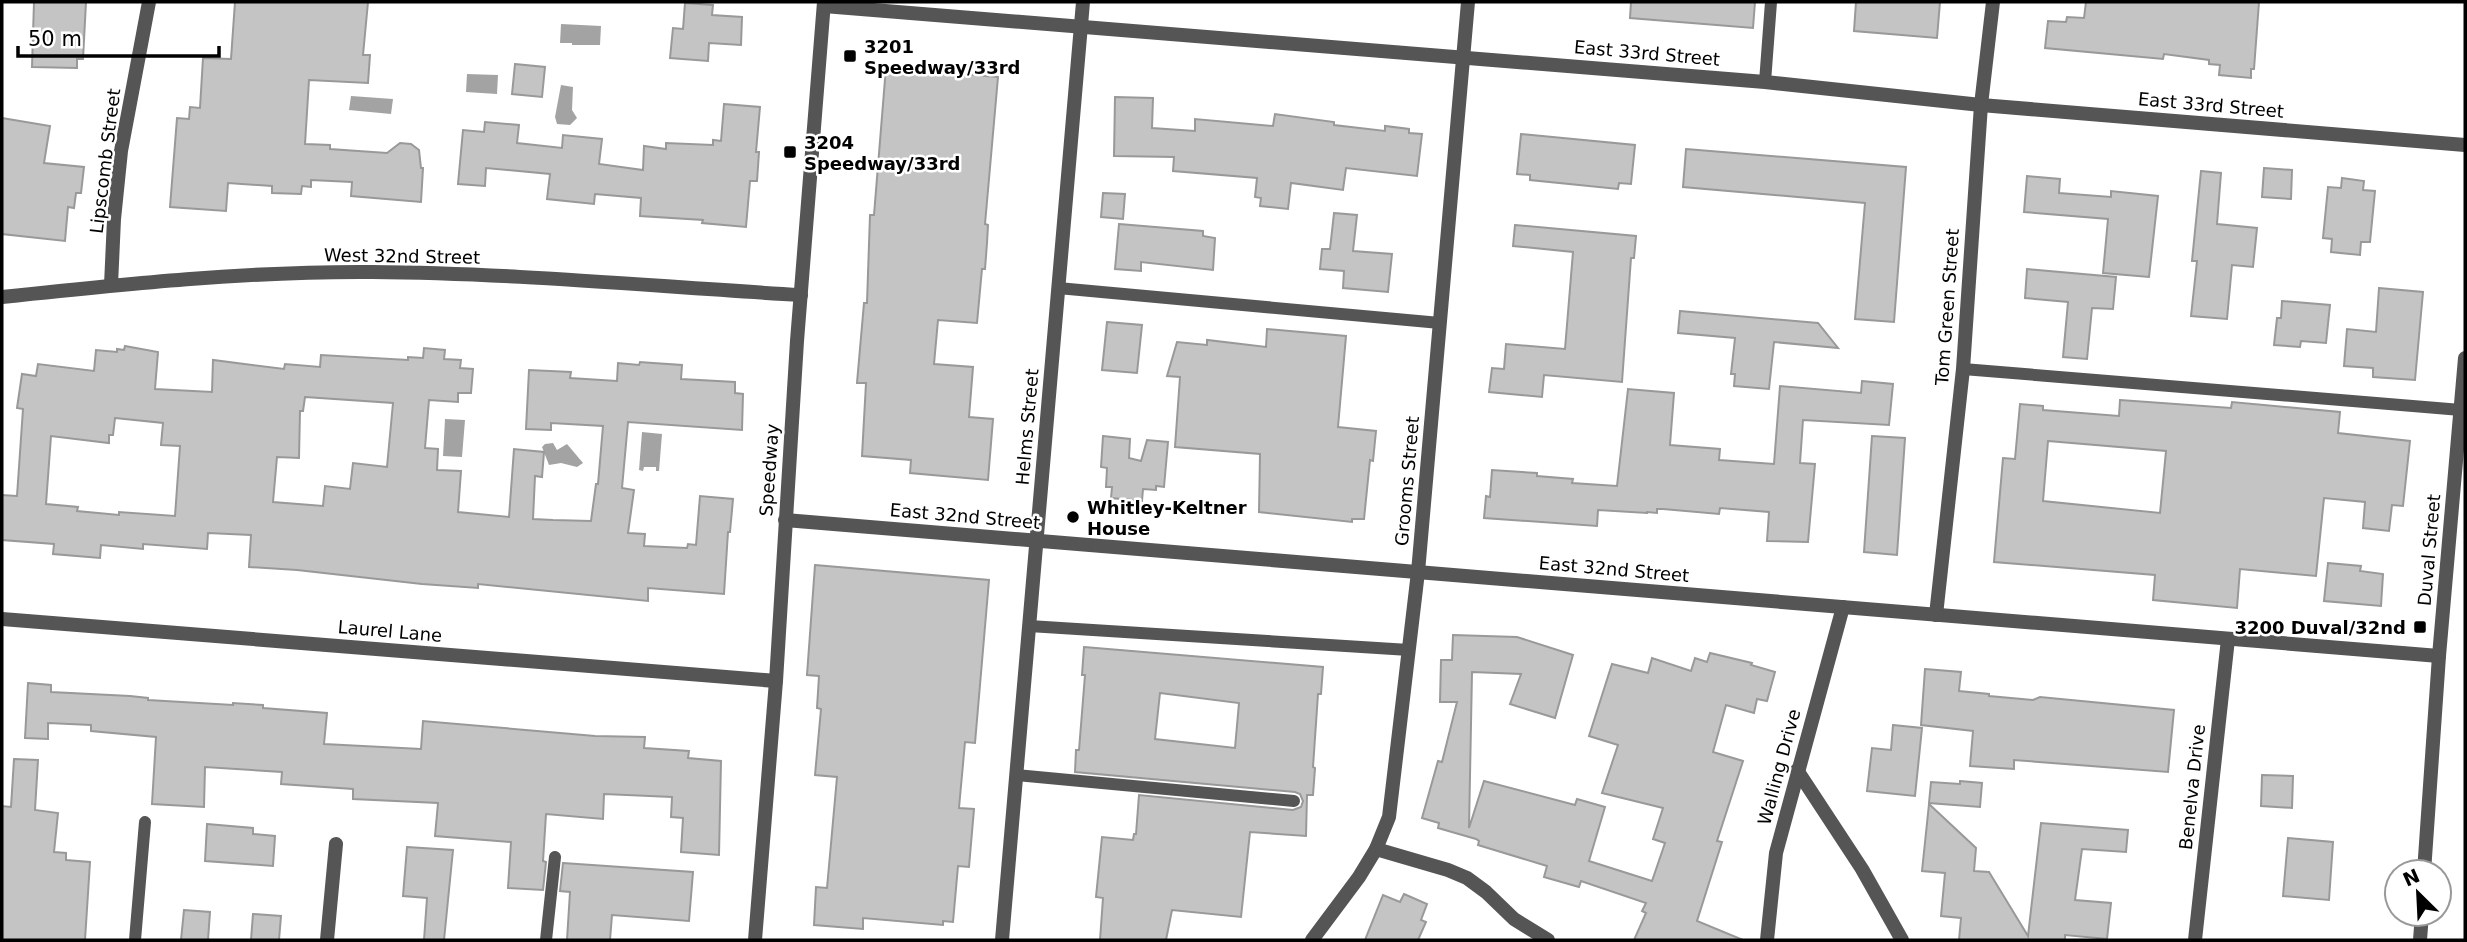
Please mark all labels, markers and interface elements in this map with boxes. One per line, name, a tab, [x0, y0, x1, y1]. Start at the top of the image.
scale bar	[18, 14, 219, 58]
text: 50 m	[28, 27, 82, 51]
place label: 3201 Speedway/33rd	[864, 36, 1021, 78]
street label: East 33rd Street	[1573, 36, 1721, 70]
marker: 3201 Speedway/33rd	[842, 48, 858, 64]
street label: Lipscomb Street	[86, 87, 124, 235]
street label: East 33rd Street	[2137, 88, 2285, 122]
place label: 3204 Speedway/33rd	[804, 132, 961, 174]
marker: 3204 Speedway/33rd	[782, 144, 798, 160]
street label: Tom Green Street	[1931, 228, 1963, 387]
street label: West 32nd Street	[324, 244, 480, 268]
street label: Helms Street	[1011, 368, 1043, 486]
street label: Grooms Street	[1391, 415, 1423, 547]
street label: Speedway	[755, 423, 783, 517]
street label: Duval Street	[2414, 493, 2444, 607]
place label: Whitley-Keltner House	[1087, 497, 1247, 539]
street label: East 32nd Street	[889, 499, 1041, 533]
marker: Whitley-Keltner House	[1065, 509, 1081, 525]
street label: East 32nd Street	[1538, 552, 1690, 586]
street label: Laurel Lane	[337, 616, 443, 646]
place label: 3200 Duval/32nd	[2235, 617, 2406, 638]
marker: 3200 Duval/32nd	[2412, 619, 2428, 635]
street label: Walling Drive	[1753, 707, 1805, 827]
street label: Benelva Drive	[2175, 723, 2209, 851]
north arrow	[2383, 858, 2453, 928]
text: N	[2399, 864, 2423, 891]

